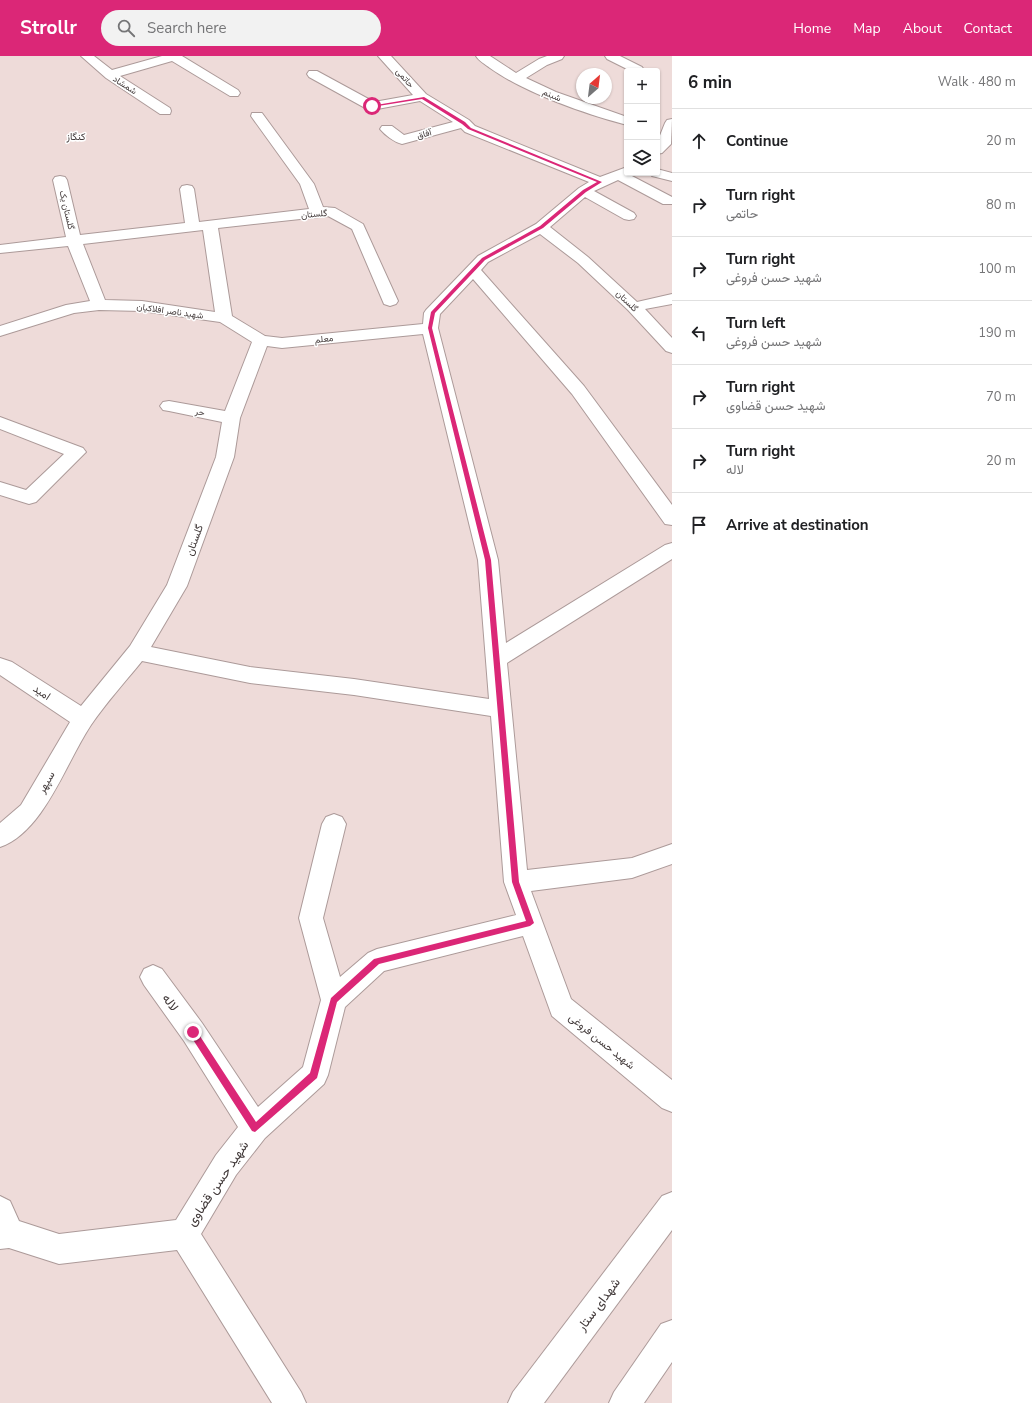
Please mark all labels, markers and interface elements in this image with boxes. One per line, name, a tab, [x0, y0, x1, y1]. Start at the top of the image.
search box	[101, 10, 381, 46]
text: Strollr	[20, 15, 77, 41]
icon: search	[115, 17, 137, 39]
text: Search here	[147, 18, 227, 38]
text: Home	[793, 19, 831, 38]
text: Map	[853, 19, 881, 38]
text: About	[903, 19, 942, 38]
text: Contact	[964, 19, 1012, 38]
street label: حاتمی	[393, 66, 417, 90]
north arrow	[576, 68, 612, 104]
map controls	[624, 68, 660, 176]
button: +	[624, 68, 660, 104]
text: 6 min	[688, 71, 732, 94]
street label: شمشاد	[111, 73, 139, 97]
text: Walk · 480 m	[938, 73, 1016, 91]
street label: شبنم	[541, 86, 563, 104]
route start	[363, 97, 381, 115]
button: −	[624, 104, 660, 140]
street label: آفاق	[415, 126, 434, 142]
district label: کنگاز	[66, 130, 86, 144]
icon: ahead	[688, 130, 710, 152]
text: Continue	[726, 131, 788, 151]
text: 20 m	[986, 132, 1016, 150]
button: layers	[624, 140, 660, 176]
text: Turn right	[726, 185, 795, 205]
street label: گلستان یک	[57, 189, 77, 231]
icon: right	[688, 194, 710, 216]
text: 80 m	[986, 196, 1016, 214]
text: حاتمی	[726, 205, 758, 223]
street label: گلستان	[300, 207, 328, 221]
text: Turn right	[726, 249, 795, 269]
icon: right	[688, 258, 710, 280]
text: 100 m	[978, 260, 1016, 278]
text: شهید حسن فروغی	[726, 269, 822, 287]
street label: گلستان	[613, 288, 641, 314]
street label: شهید ناصر افلاکیان	[136, 300, 204, 322]
text: Turn left	[726, 313, 785, 333]
icon: left	[688, 322, 710, 344]
text: 190 m	[978, 324, 1016, 342]
street label: معلم	[314, 332, 334, 346]
text: شهید حسن فروغی	[726, 333, 822, 351]
text: Turn right	[726, 377, 795, 397]
icon: right	[688, 386, 710, 408]
text: 70 m	[986, 388, 1016, 406]
text: شهید حسن قضاوی	[726, 397, 826, 415]
street label: حر	[193, 405, 206, 419]
text: Turn right	[726, 441, 795, 461]
icon: right	[688, 450, 710, 472]
text: 20 m	[986, 452, 1016, 470]
text: لاله	[726, 461, 744, 479]
icon: arrive	[688, 514, 710, 536]
text: Arrive at destination	[726, 515, 869, 535]
street label: گلستان	[182, 522, 207, 558]
street label: امید	[30, 681, 53, 704]
street label: سپهر	[34, 768, 59, 797]
street label: لاله	[158, 990, 183, 1015]
street label: شهید حسن فروغی	[565, 1010, 638, 1073]
route end	[184, 1023, 202, 1041]
street label: شهید حسن قضاوی	[183, 1137, 253, 1230]
street label: شهدای ستار	[572, 1274, 625, 1336]

